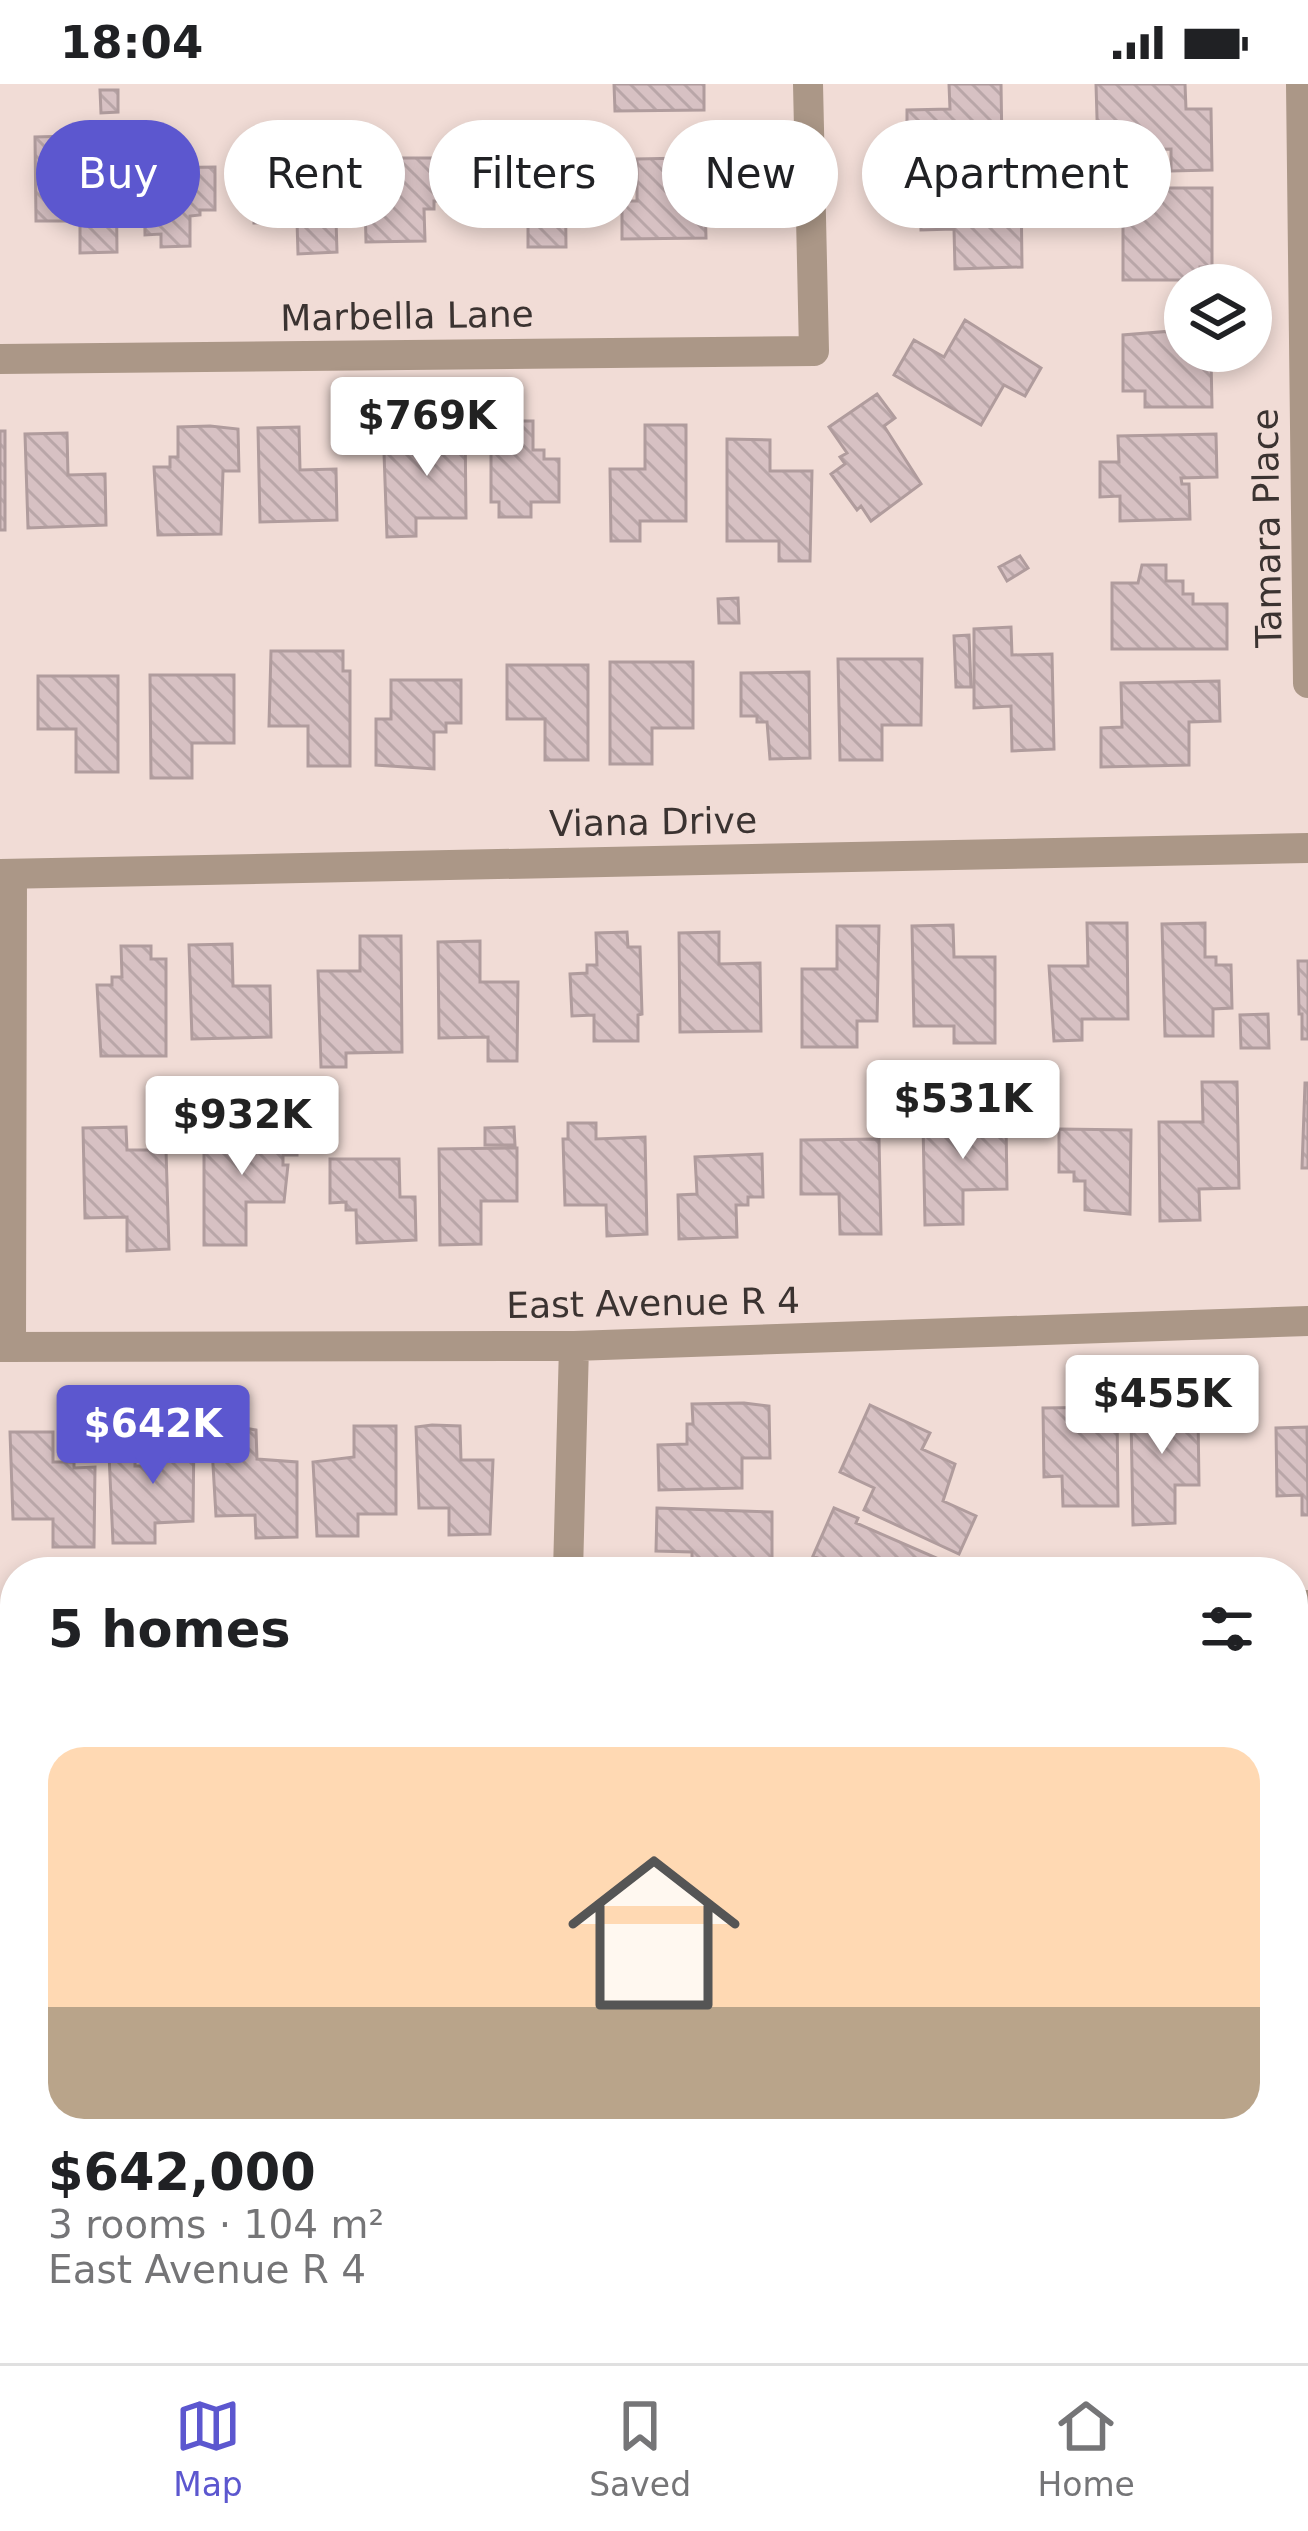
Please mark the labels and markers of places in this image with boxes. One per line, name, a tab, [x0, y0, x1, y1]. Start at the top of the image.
pin: $769K	[343, 377, 511, 479]
pin: $531K	[879, 1060, 1047, 1162]
pin: $932K	[158, 1076, 326, 1178]
pin: $455K	[1078, 1355, 1246, 1457]
pin: $642K	[69, 1385, 237, 1487]

